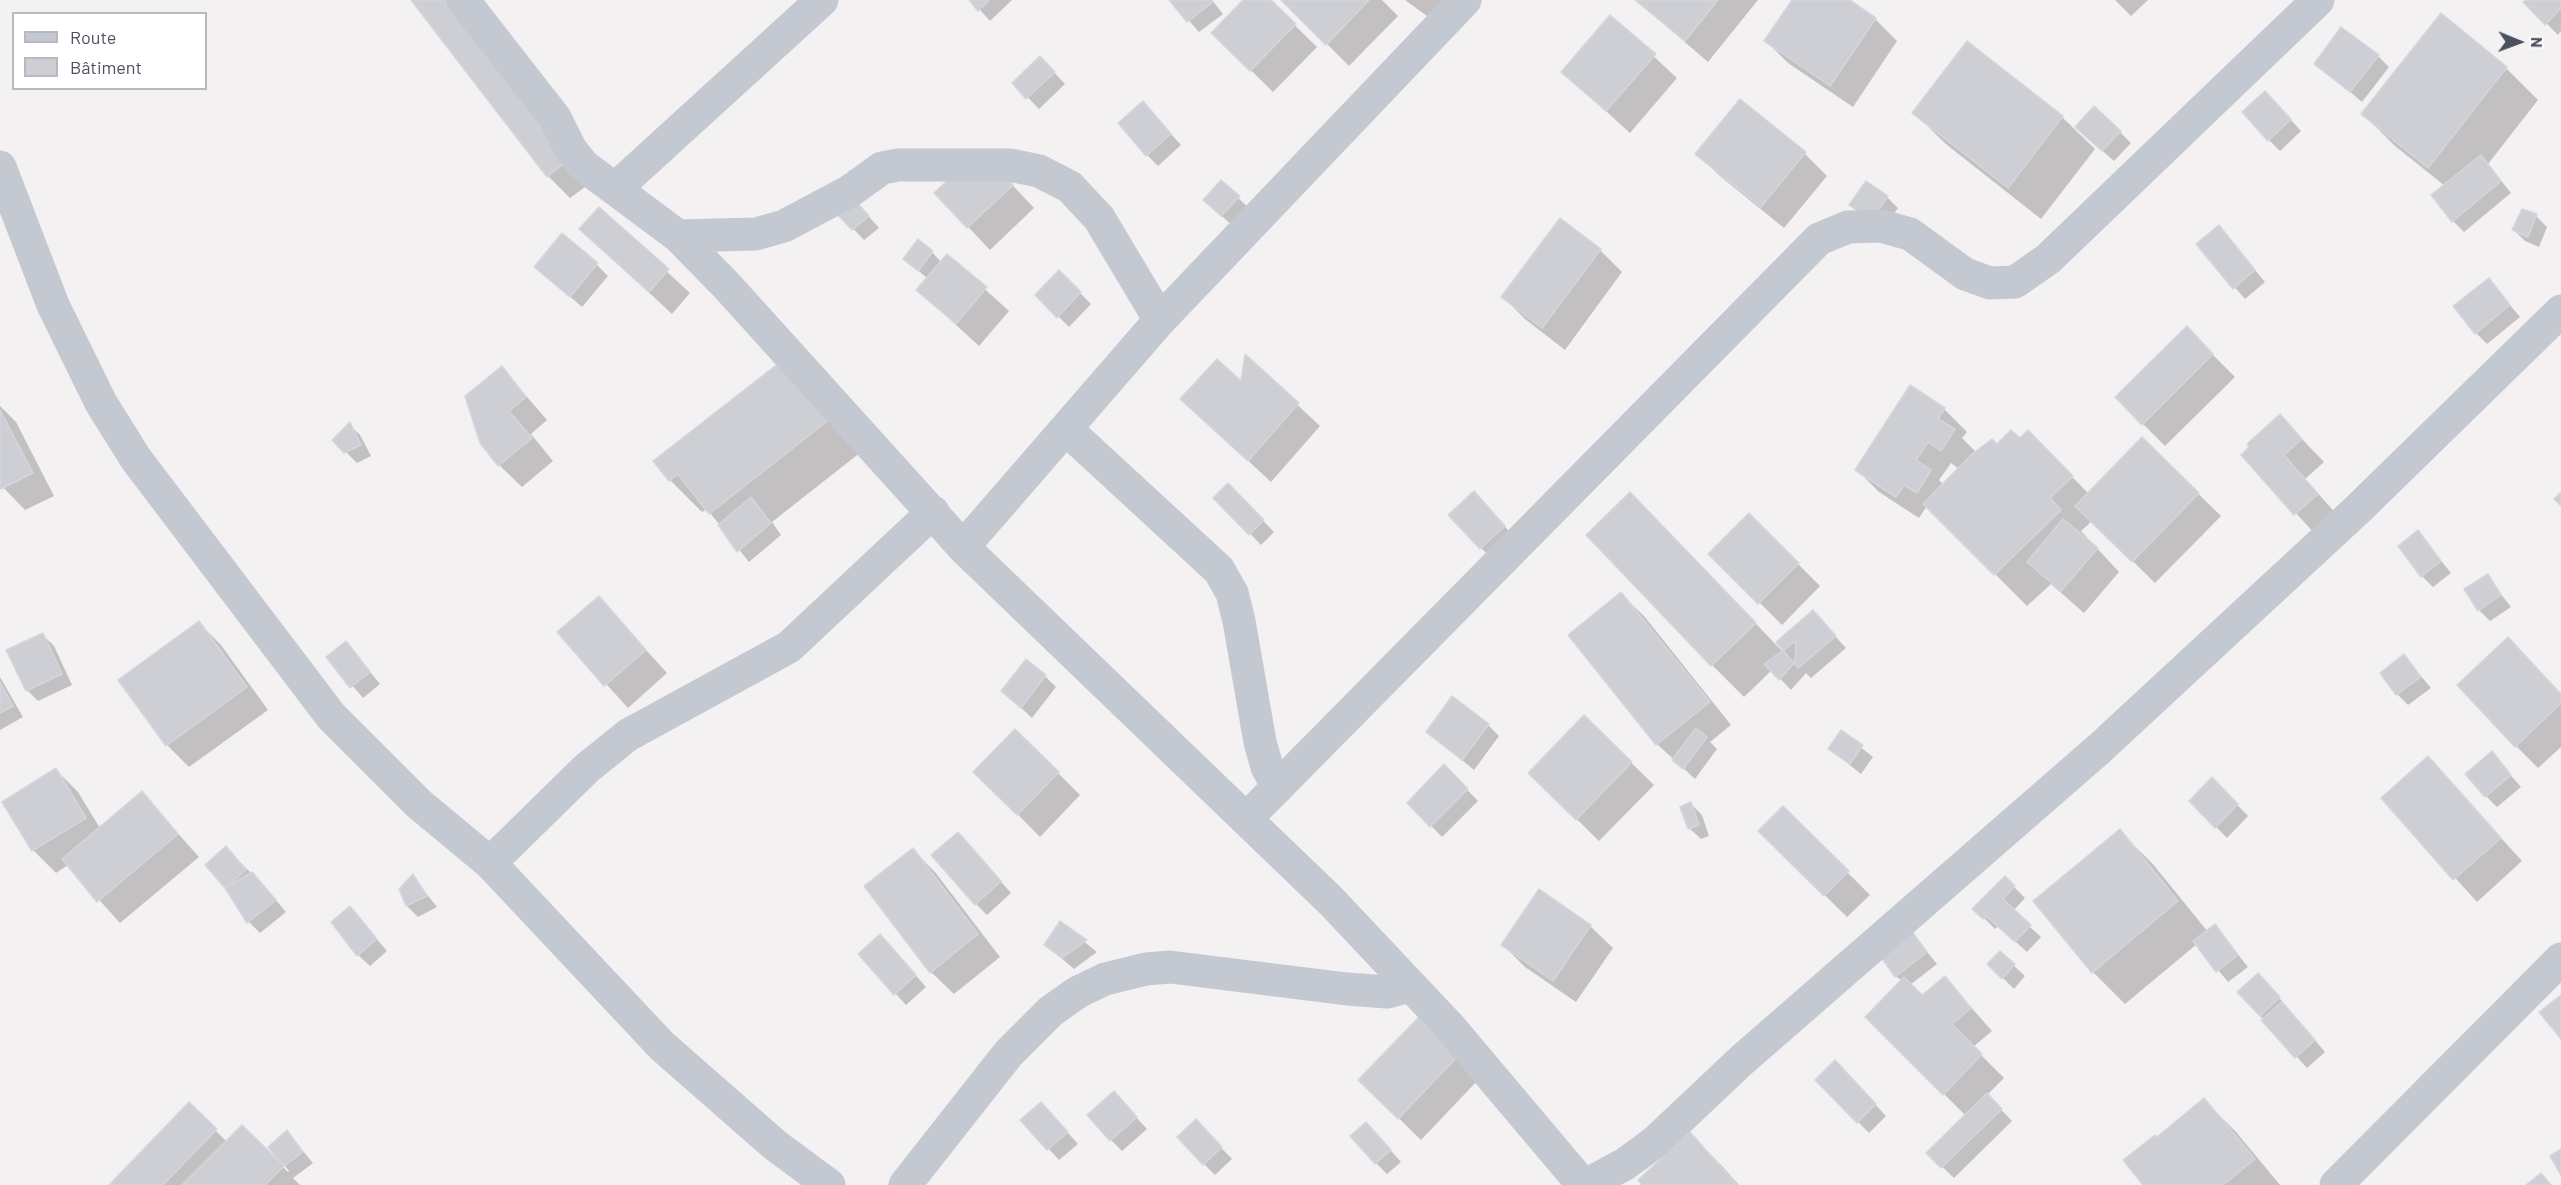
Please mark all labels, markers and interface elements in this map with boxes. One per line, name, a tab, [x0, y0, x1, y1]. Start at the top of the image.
legend	[12, 12, 207, 90]
north arrow	[2489, 12, 2549, 72]
text: Route	[70, 26, 116, 48]
text: N	[2528, 37, 2547, 48]
text: Bâtiment	[70, 56, 142, 78]

